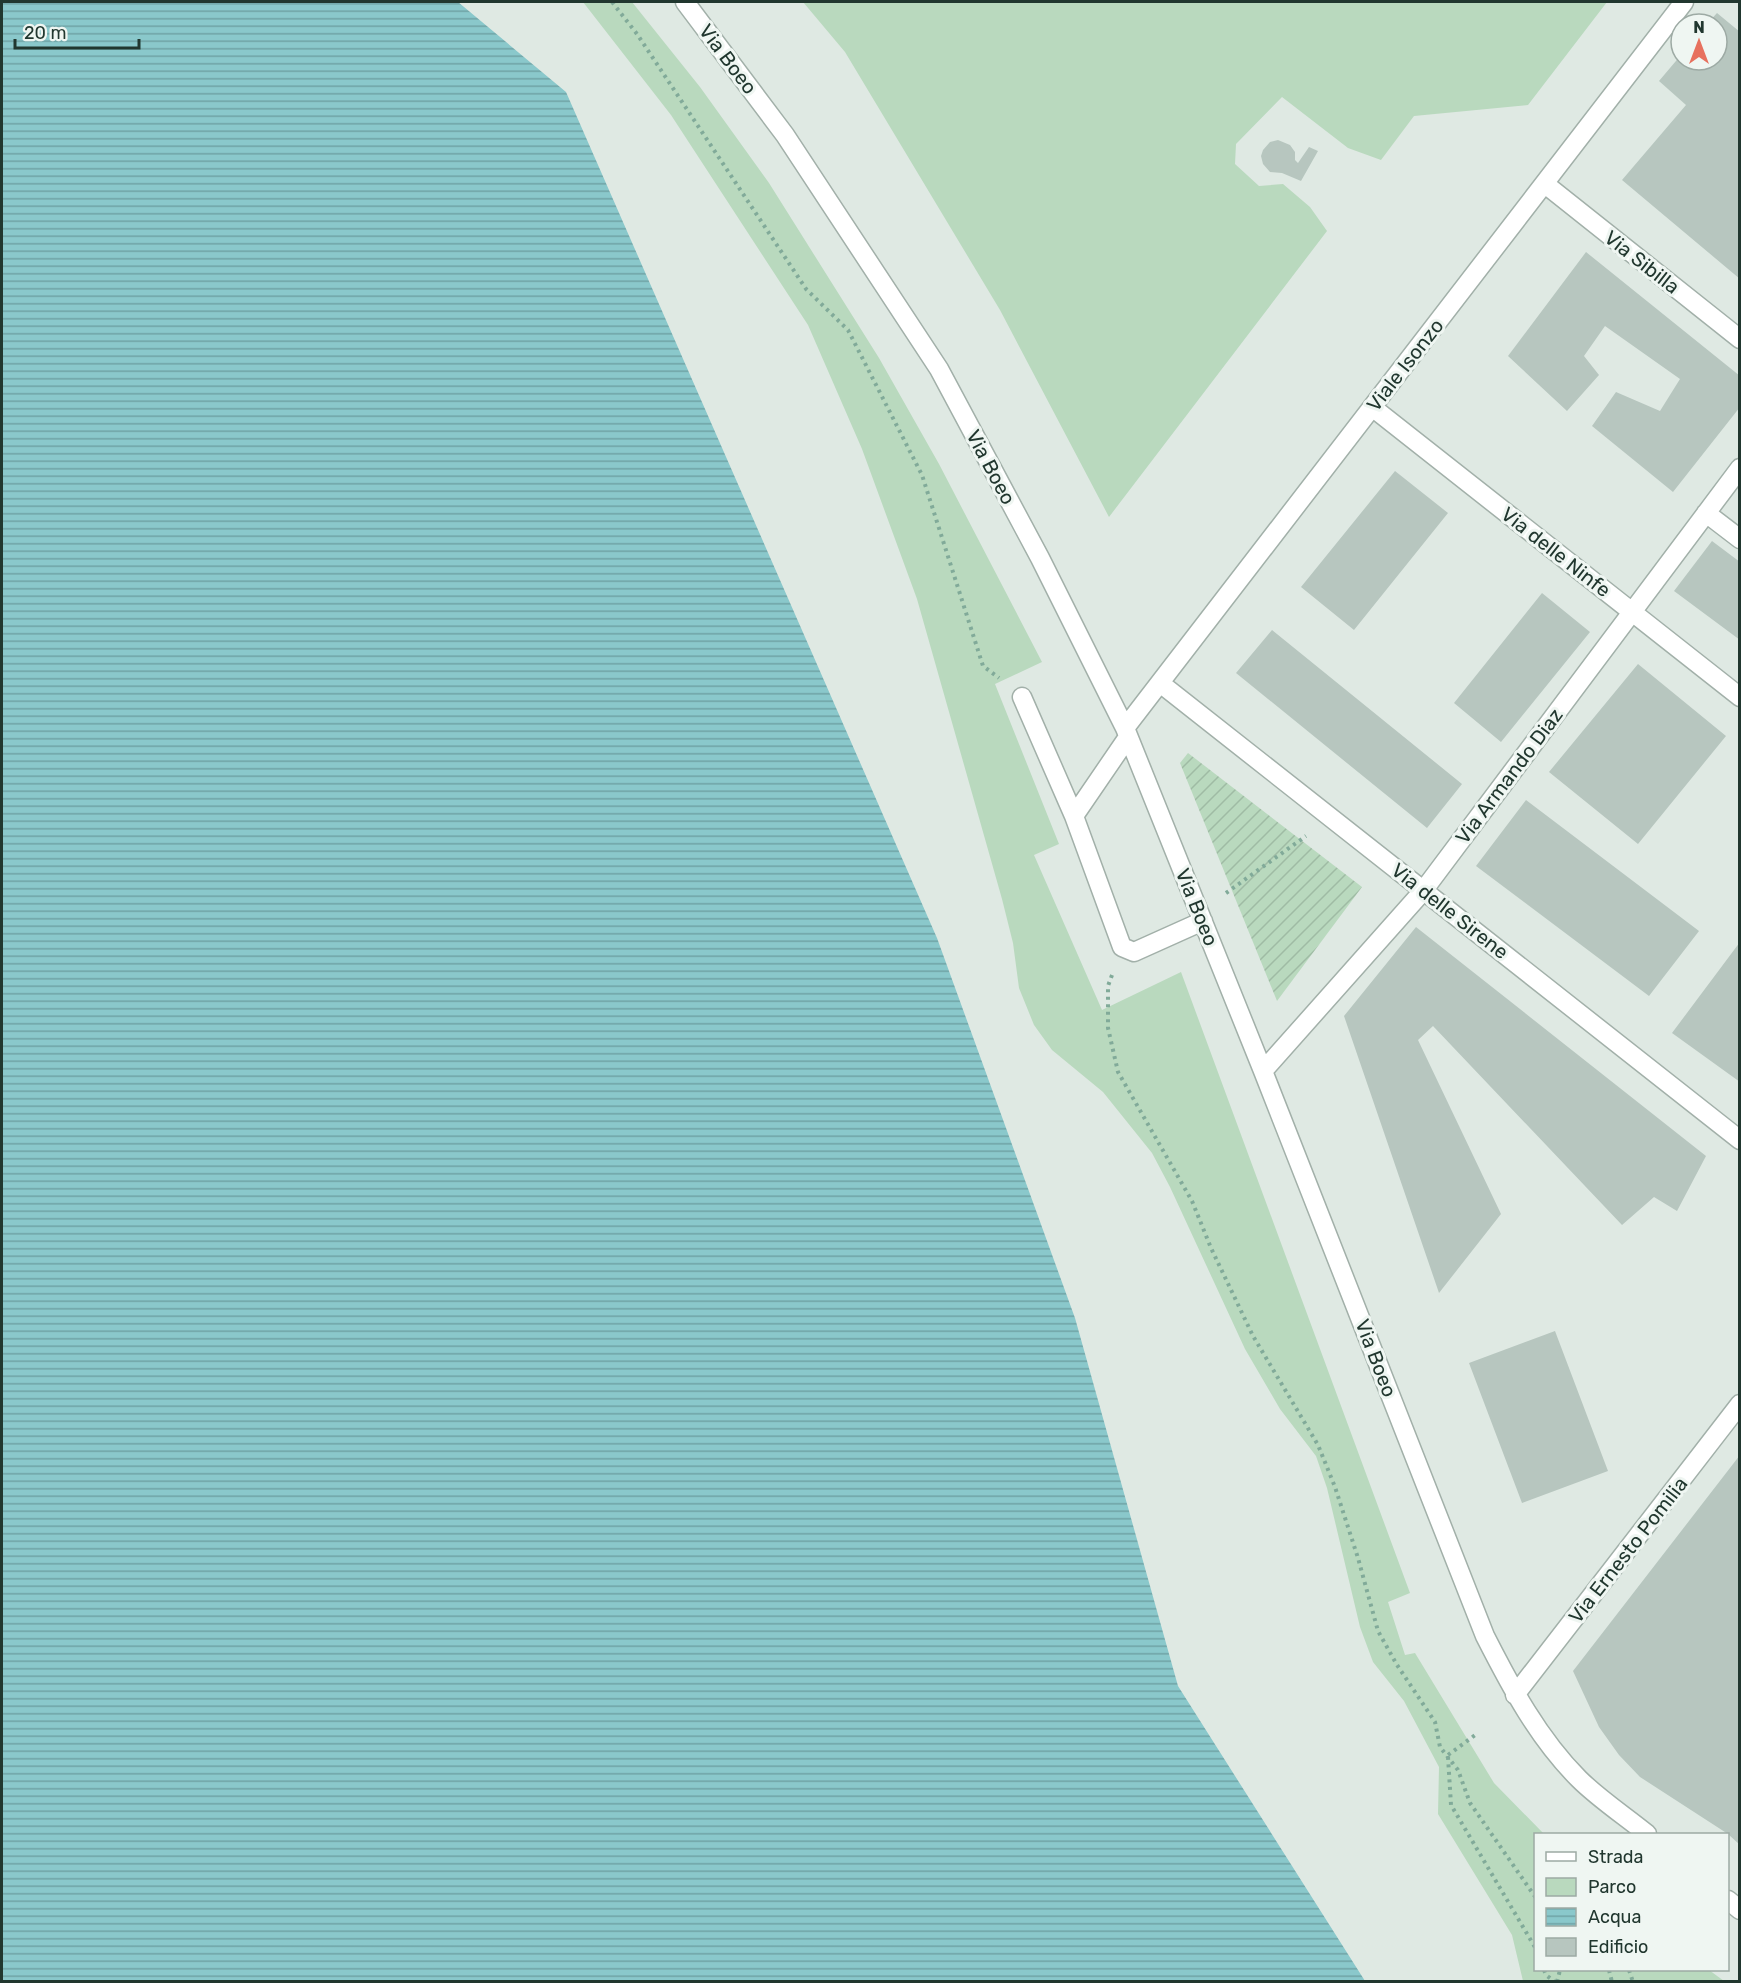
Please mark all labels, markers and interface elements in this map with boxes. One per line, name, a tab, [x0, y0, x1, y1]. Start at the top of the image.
scale bar	[15, 12, 140, 50]
north arrow	[1669, 12, 1729, 72]
text: N	[1693, 18, 1705, 37]
street label: Via Boeo	[694, 19, 762, 99]
text: 20 m	[24, 22, 66, 44]
street label: Via Sibilla	[1600, 225, 1684, 299]
street label: Viale Isonzo	[1361, 314, 1449, 416]
street label: Via Boeo	[961, 425, 1021, 509]
street label: Via delle Ninfe	[1497, 502, 1615, 602]
street label: Via Armando Diaz	[1450, 704, 1568, 848]
street label: Via delle Sirene	[1387, 858, 1513, 964]
street label: Via Boeo	[1171, 865, 1223, 949]
street label: Via Boeo	[1350, 1316, 1402, 1400]
street label: Via Ernesto Pomilia	[1564, 1472, 1692, 1628]
legend	[1534, 1833, 1729, 1971]
text: Strada	[1588, 1846, 1644, 1868]
text: Parco	[1588, 1876, 1636, 1898]
text: Acqua	[1588, 1906, 1641, 1928]
text: Edificio	[1588, 1936, 1648, 1958]

